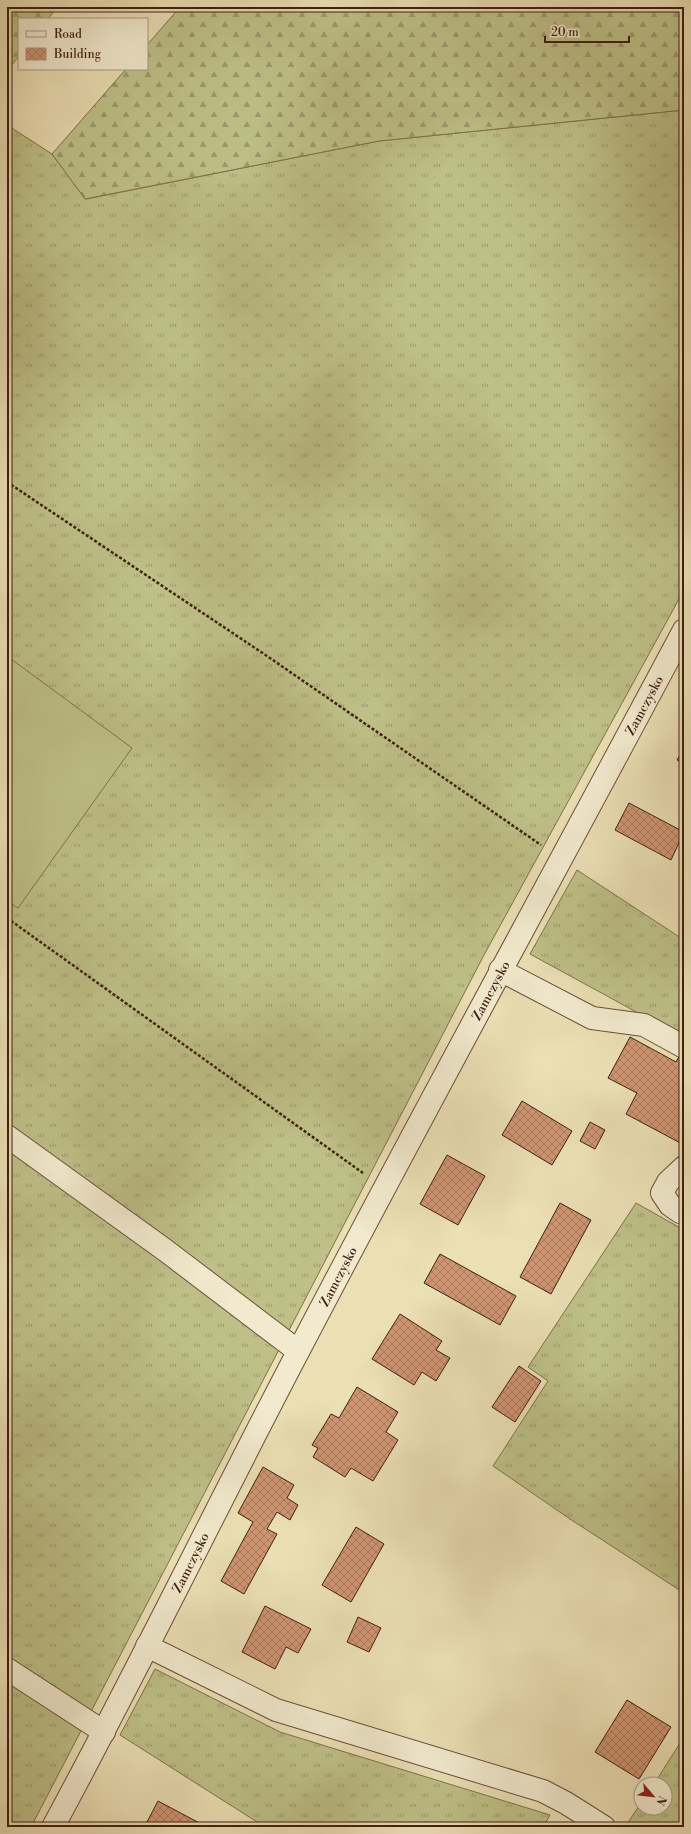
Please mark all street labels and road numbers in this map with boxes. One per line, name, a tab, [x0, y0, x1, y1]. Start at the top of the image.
street label: Zamczysko	[622, 673, 667, 738]
street label: Zamczysko	[469, 958, 514, 1023]
street label: Zamczysko	[316, 1244, 361, 1309]
street label: Zamczysko	[169, 1530, 213, 1596]

